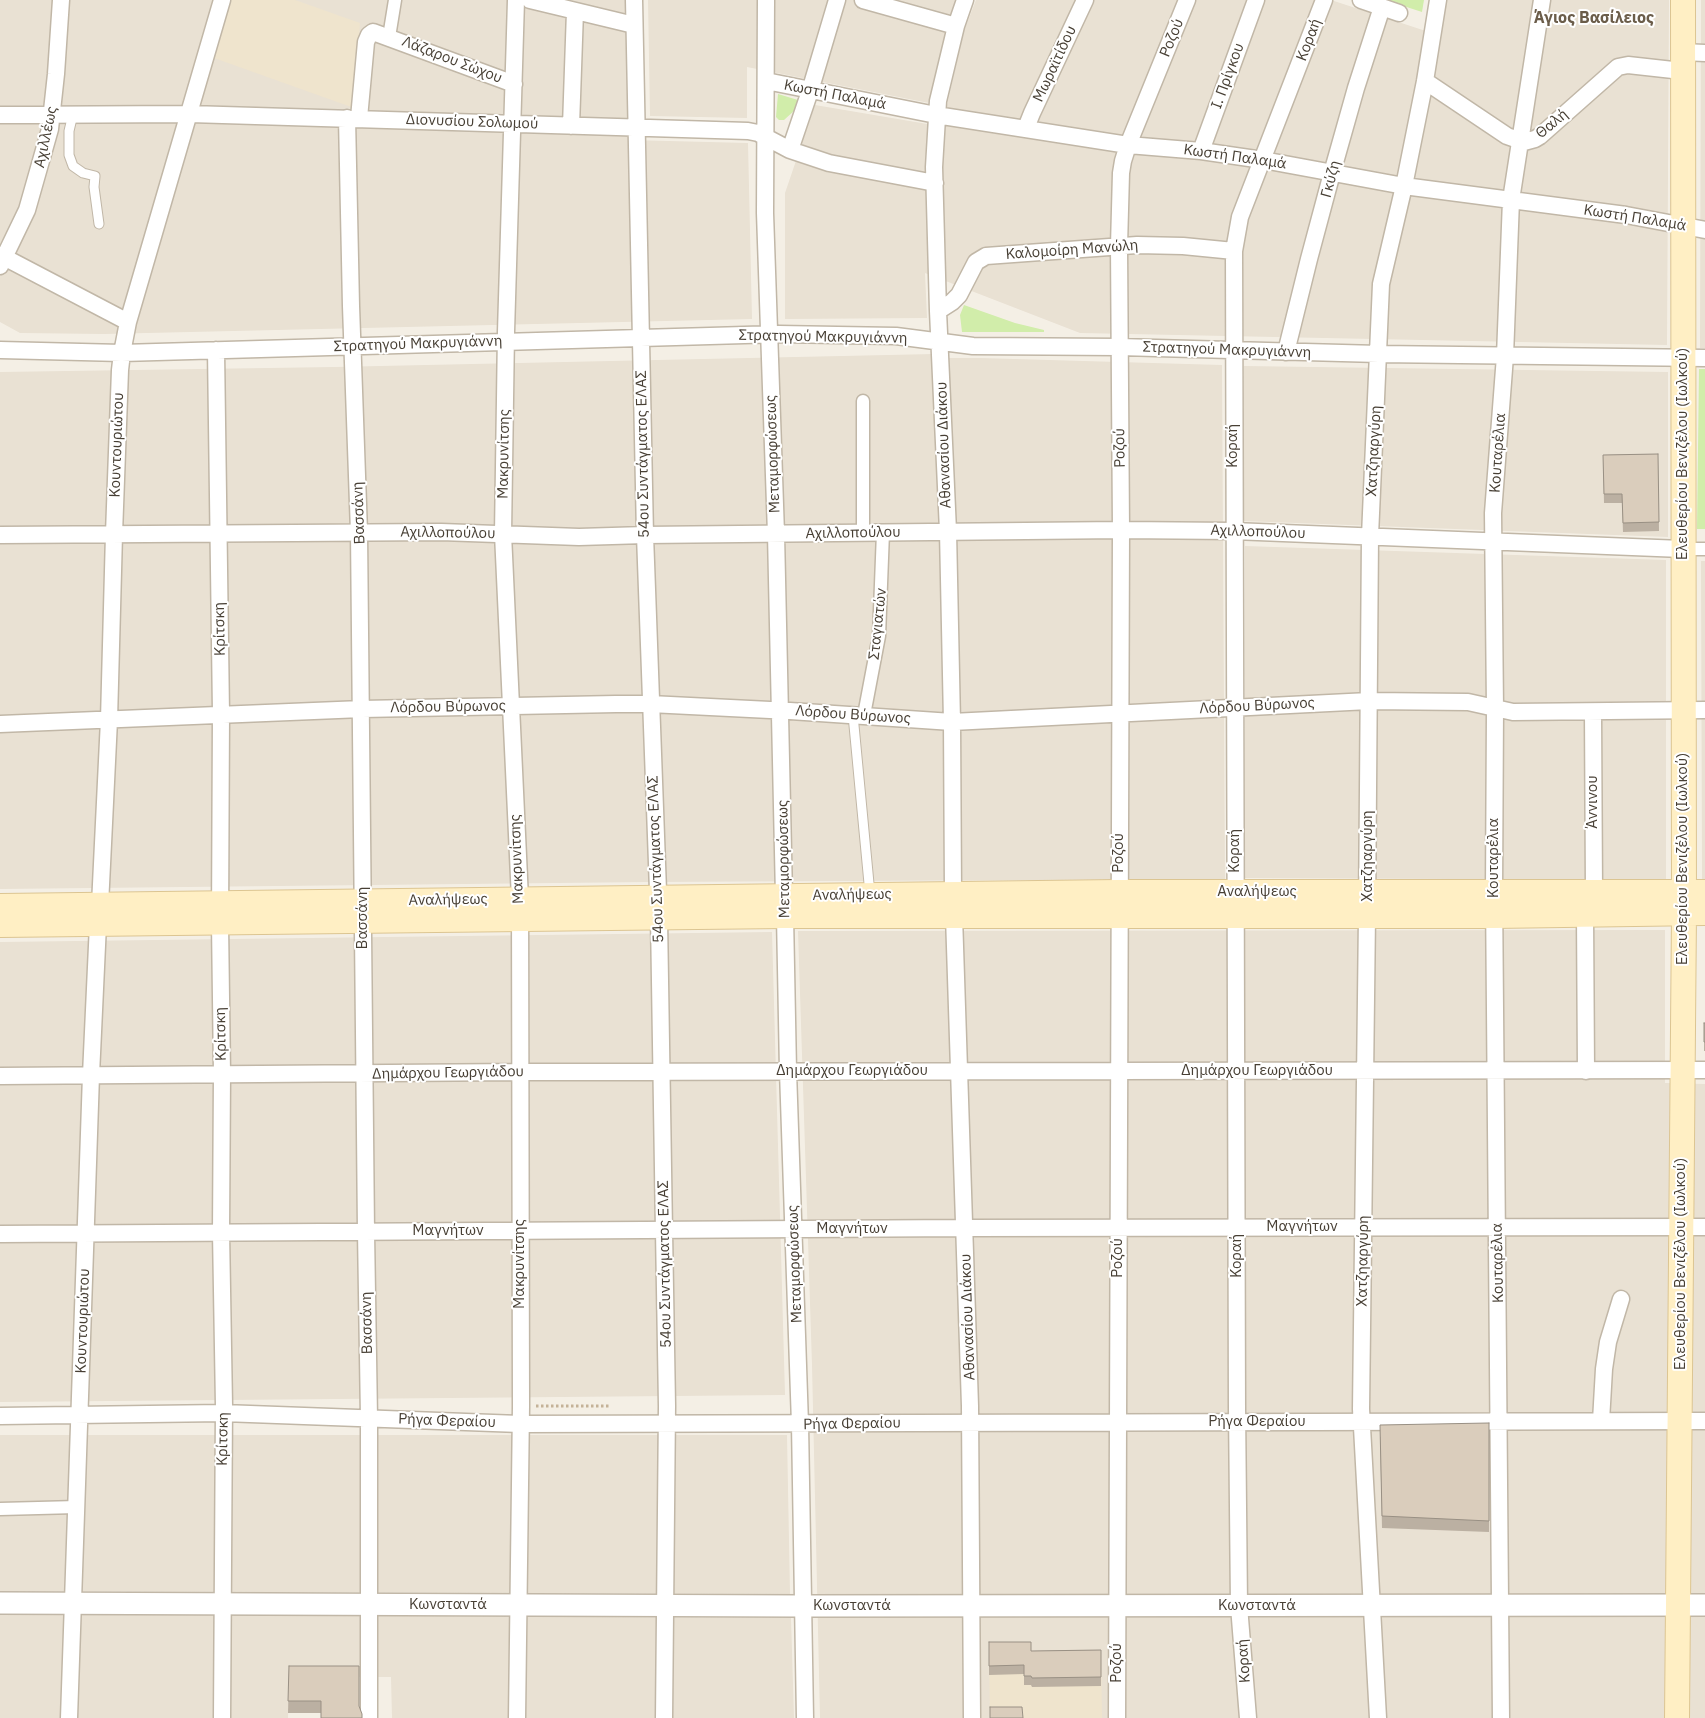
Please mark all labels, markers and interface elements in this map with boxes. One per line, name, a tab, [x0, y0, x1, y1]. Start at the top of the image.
district label: Άγιος Βασίλειος	[1534, 8, 1654, 28]
street label: Ροζού	[1156, 16, 1188, 60]
street label: Κοραή	[1293, 16, 1325, 64]
street label: Μωραϊτίδου	[1029, 23, 1081, 105]
street label: Λάζαρου Σώχου	[399, 33, 505, 87]
street label: Ι. Πρίγκου	[1208, 41, 1248, 111]
street label: Κωστή Παλαμά	[782, 76, 888, 114]
street label: Αχιλλέως	[31, 105, 61, 169]
street label: Θαλή	[1532, 105, 1572, 143]
street label: Διονυσίου Σολωμού	[405, 111, 539, 133]
street label: Κωστή Παλαμά	[1182, 141, 1288, 173]
street label: Γκύζη	[1317, 158, 1345, 200]
street label: Κωστή Παλαμά	[1582, 201, 1688, 235]
street label: Καλομοίρη Μανώλη	[1005, 236, 1139, 264]
street label: Στρατηγού Μακρυγιάννη	[738, 327, 908, 347]
street label: Στρατηγού Μακρυγιάννη	[333, 332, 503, 356]
street label: Στρατηγού Μακρυγιάννη	[1142, 338, 1312, 362]
street label: Ελευθερίου Βενιζέλου (Ιωλκού)	[1674, 348, 1692, 560]
street label: 54ου Συντάγματος ΕΛΑΣ	[633, 370, 653, 538]
street label: Αθανασίου Διάκου	[933, 381, 955, 509]
street label: Κουντουριώτου	[106, 392, 128, 498]
street label: Μεταμορφώσεως	[762, 394, 784, 514]
street label: Χατζηαργύρη	[1363, 405, 1385, 497]
street label: Μακρυνίτσης	[494, 409, 514, 499]
street label: Κουταρέλια	[1486, 412, 1510, 494]
street label: Κοραή	[1224, 424, 1242, 468]
street label: Ροζού	[1111, 428, 1129, 468]
street label: Βασσάνη	[349, 481, 369, 545]
street label: Αχιλλοπούλου	[1210, 521, 1306, 543]
street label: Αχιλλοπούλου	[400, 523, 496, 543]
street label: Αχιλλοπούλου	[805, 523, 901, 543]
street label: Σταγιατών	[865, 587, 891, 661]
street label: Κρίτσκη	[211, 602, 229, 656]
street label: Λόρδου Βύρωνος	[1199, 694, 1315, 718]
street label: Λόρδου Βύρωνος	[390, 697, 506, 717]
street label: Λόρδου Βύρωνος	[795, 702, 911, 728]
street label: Ελευθερίου Βενιζέλου (Ιωλκού)	[1674, 753, 1692, 965]
street label: 54ου Συντάγματος ΕΛΑΣ	[644, 775, 668, 943]
street label: Άννινου	[1584, 775, 1602, 829]
street label: Μεταμορφώσεως	[774, 800, 794, 918]
street label: Χατζηαργύρη	[1359, 810, 1377, 902]
street label: Μακρυνίτσης	[506, 814, 528, 904]
street label: Κουταρέλια	[1485, 818, 1503, 898]
street label: Κοραή	[1226, 829, 1244, 873]
street label: Ροζού	[1110, 833, 1128, 873]
street label: Αναλήψεως	[1217, 883, 1297, 901]
street label: Αναλήψεως	[812, 885, 892, 905]
street label: Βασσάνη	[354, 887, 372, 949]
street label: Αναλήψεως	[408, 890, 488, 910]
street label: Κρίτσκη	[212, 1007, 230, 1061]
street label: Δημάρχου Γεωργιάδου	[776, 1062, 928, 1080]
street label: Δημάρχου Γεωργιάδου	[1181, 1062, 1333, 1080]
street label: Δημάρχου Γεωργιάδου	[372, 1063, 524, 1083]
street label: Ελευθερίου Βενιζέλου (Ιωλκού)	[1672, 1158, 1690, 1370]
street label: 54ου Συντάγματος ΕΛΑΣ	[655, 1180, 675, 1348]
street label: Μεταμορφώσεως	[784, 1204, 806, 1324]
street label: Χατζηαργύρη	[1353, 1215, 1373, 1307]
street label: Μαγνήτων	[1266, 1218, 1338, 1236]
street label: Μακρυνίτσης	[511, 1219, 529, 1309]
street label: Μαγνήτων	[816, 1220, 888, 1238]
street label: Μαγνήτων	[412, 1222, 484, 1240]
street label: Κουταρέλια	[1488, 1223, 1508, 1303]
street label: Κοραή	[1228, 1234, 1246, 1278]
street label: Ροζού	[1109, 1238, 1127, 1278]
street label: Αθανασίου Διάκου	[957, 1253, 979, 1381]
street label: Κουντουριώτου	[72, 1268, 94, 1374]
street label: Βασσάνη	[357, 1291, 377, 1355]
street label: Ρήγα Φεραίου	[398, 1410, 496, 1432]
street label: Κρίτσκη	[214, 1412, 232, 1466]
street label: Ρήγα Φεραίου	[1208, 1413, 1306, 1431]
street label: Ρήγα Φεραίου	[803, 1414, 901, 1434]
street label: Κωνσταντά	[409, 1596, 487, 1614]
street label: Κωνσταντά	[813, 1597, 891, 1615]
street label: Κωνσταντά	[1218, 1597, 1296, 1615]
street label: Κοραή	[1233, 1638, 1255, 1684]
street label: Ροζού	[1108, 1643, 1126, 1683]

